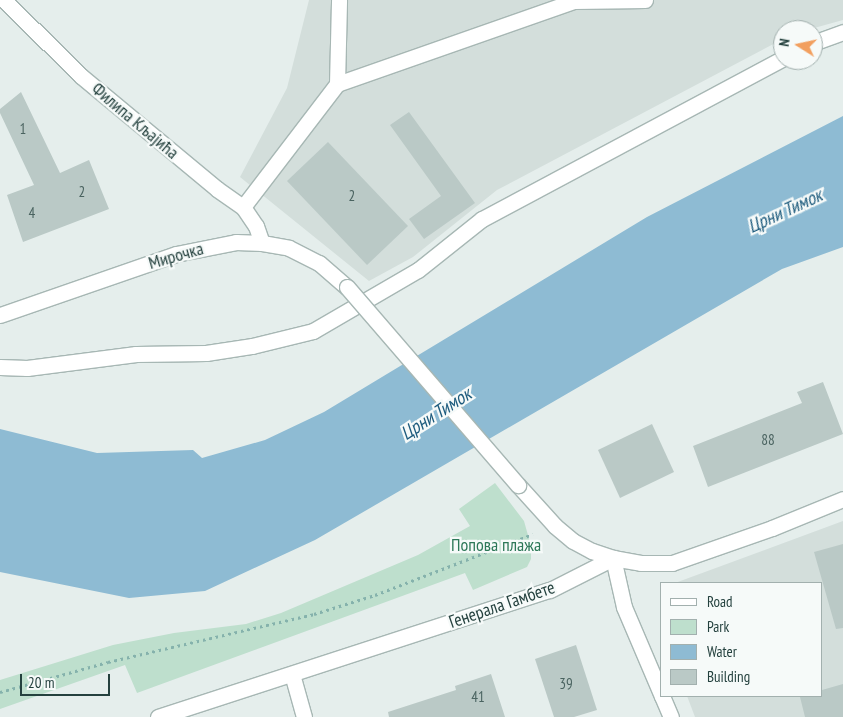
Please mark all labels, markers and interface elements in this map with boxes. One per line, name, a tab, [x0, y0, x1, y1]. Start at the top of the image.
north arrow	[773, 20, 823, 70]
text: N	[775, 37, 794, 48]
street label: Филипа Кљајића	[87, 78, 183, 164]
house number: 1	[20, 120, 26, 138]
house number: 2	[79, 183, 85, 201]
water label: Црни Тимок	[744, 184, 826, 238]
house number: 2	[349, 187, 355, 205]
house number: 4	[29, 204, 35, 222]
street label: Мирочка	[146, 238, 206, 274]
water label: Црни Тимок	[396, 383, 476, 445]
house number: 88	[761, 431, 775, 449]
park label: Попова плажа	[451, 534, 541, 556]
street label: Генерала Гамбете	[446, 577, 558, 633]
legend	[660, 582, 823, 697]
text: Road	[707, 592, 733, 611]
text: Park	[707, 617, 729, 636]
text: Water	[707, 642, 737, 661]
scale bar	[22, 664, 112, 696]
text: Building	[707, 667, 750, 686]
text: 20 m	[28, 673, 54, 692]
house number: 39	[559, 675, 573, 693]
house number: 41	[471, 688, 485, 706]

